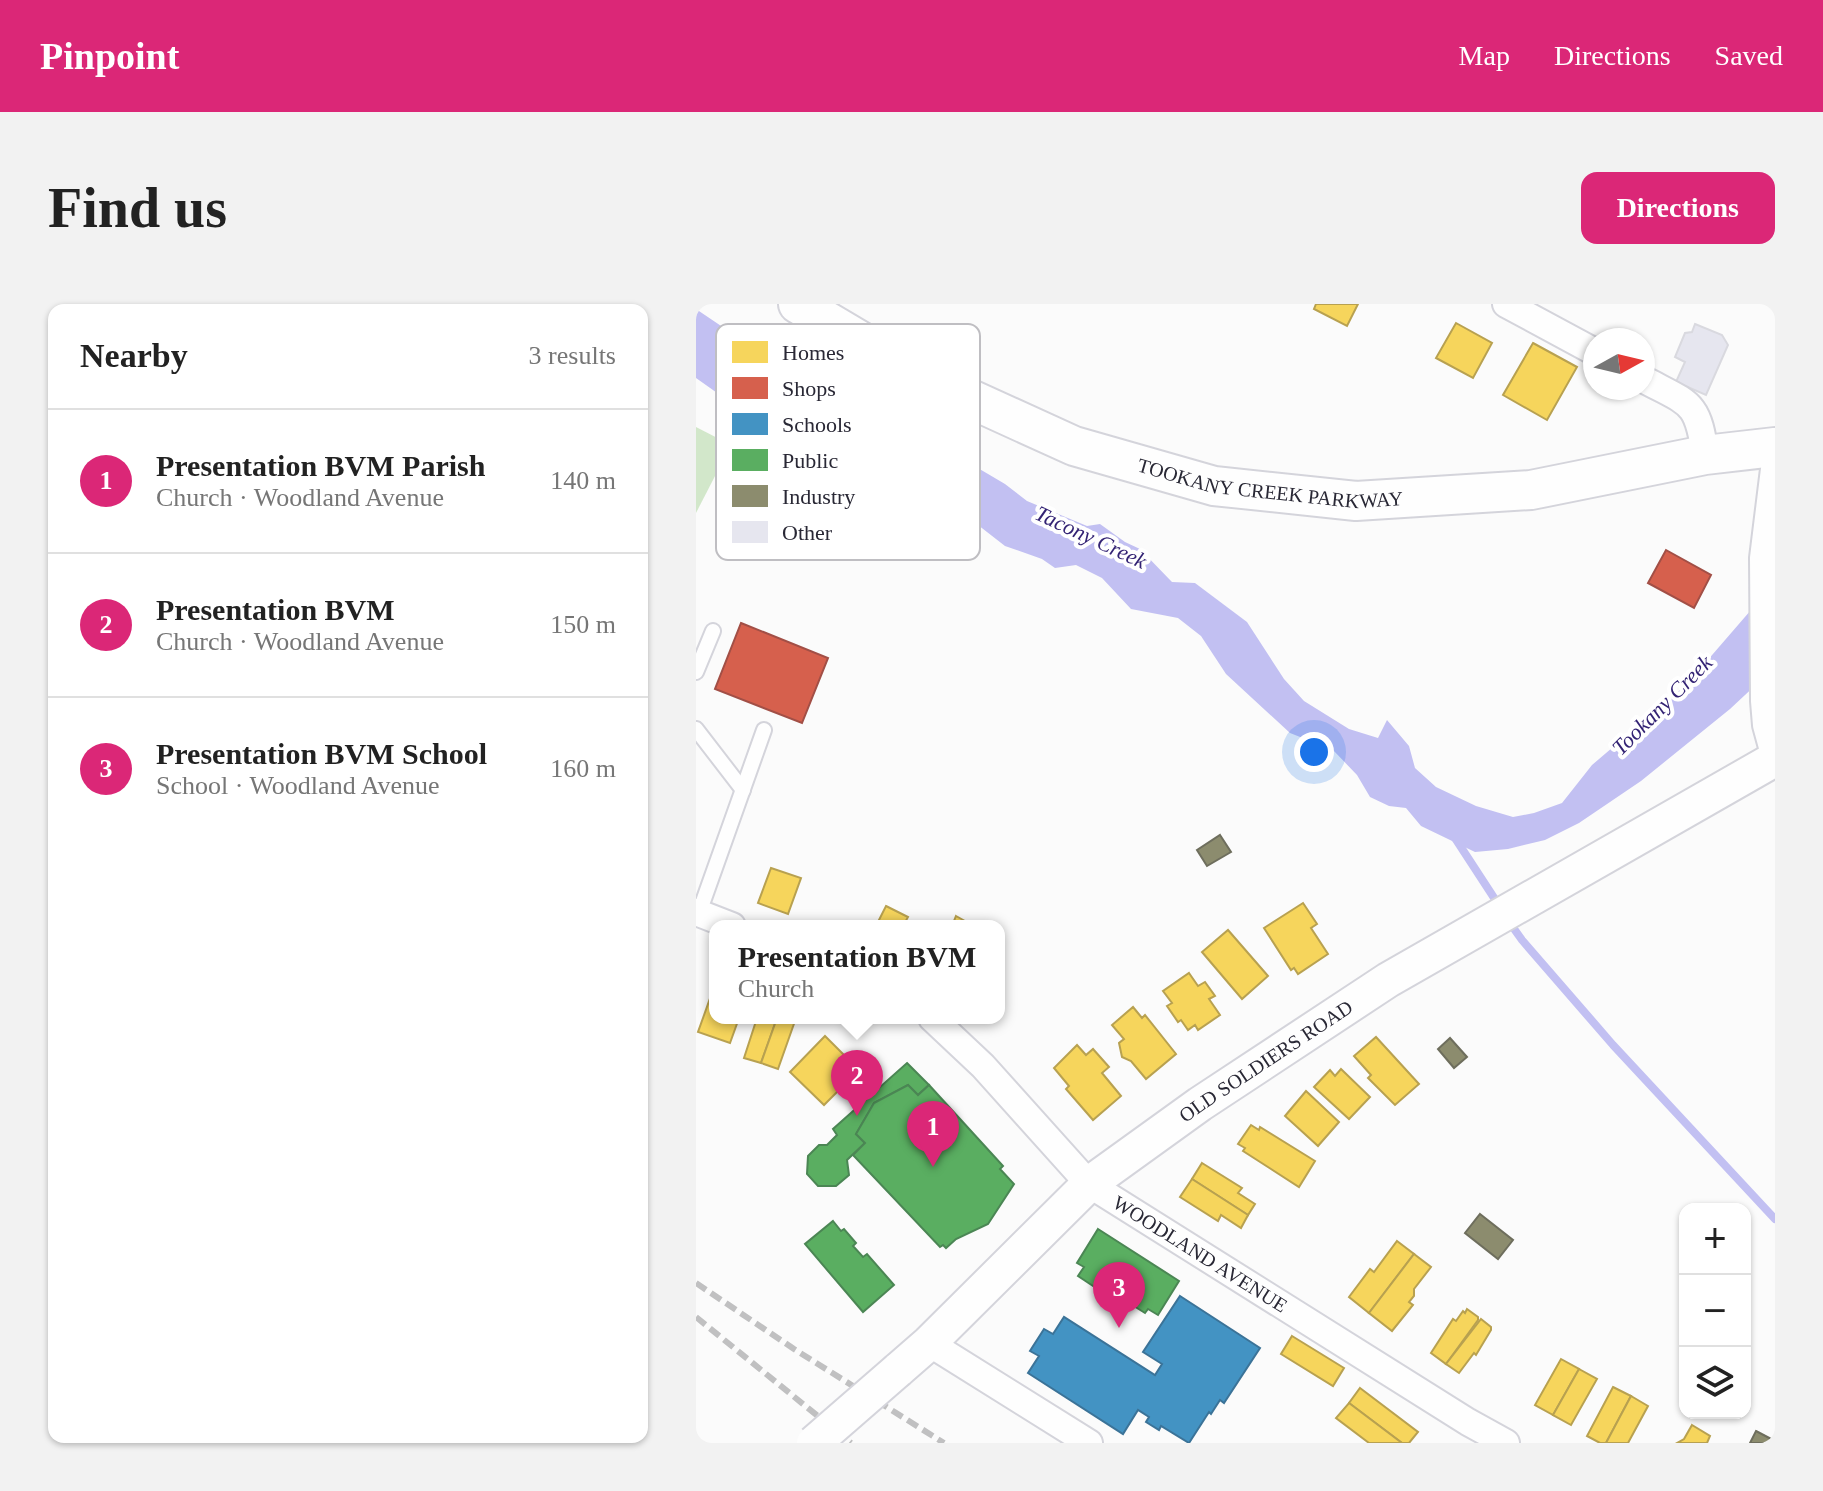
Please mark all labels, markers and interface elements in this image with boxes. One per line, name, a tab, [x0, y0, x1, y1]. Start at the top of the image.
text: Pinpoint	[40, 35, 179, 77]
text: Map	[1459, 40, 1510, 71]
text: Directions	[1554, 40, 1671, 71]
text: Saved	[1715, 40, 1783, 71]
button: Directions	[1581, 172, 1775, 244]
text: Find us	[48, 177, 227, 239]
legend	[716, 324, 980, 560]
north arrow	[1583, 328, 1655, 400]
text: Nearby	[80, 337, 188, 374]
text: Homes	[782, 340, 844, 365]
text: 3 results	[529, 341, 616, 370]
text: Shops	[782, 376, 836, 401]
text: Schools	[782, 412, 852, 437]
text: Public	[782, 448, 838, 473]
text: Presentation BVM Parish	[156, 449, 485, 482]
street label: TOOKANY CREEK PARKWAY	[1135, 454, 1404, 512]
text: 1	[100, 466, 113, 495]
text: 140 m	[550, 466, 616, 495]
text: Church · Woodland Avenue	[156, 483, 444, 512]
text: Industry	[782, 484, 855, 509]
water label: Tacony Creek	[1031, 500, 1152, 574]
text: Other	[782, 520, 833, 545]
text: Presentation BVM	[156, 593, 395, 626]
text: 2	[100, 610, 113, 639]
text: 150 m	[550, 610, 616, 639]
text: Church · Woodland Avenue	[156, 627, 444, 656]
water label: Tookany Creek	[1607, 649, 1718, 760]
your location	[1294, 732, 1334, 772]
text: Presentation BVM School	[156, 737, 487, 770]
text: 3	[100, 754, 113, 783]
text: 160 m	[550, 754, 616, 783]
text: School · Woodland Avenue	[156, 771, 440, 800]
popup	[709, 920, 1005, 1024]
text: Presentation BVM	[738, 940, 976, 973]
text: Church	[738, 974, 814, 1003]
street label: OLD SOLDIERS ROAD	[1175, 996, 1356, 1127]
pin: 2	[831, 1050, 883, 1116]
pin: 1	[907, 1101, 959, 1167]
street label: WOODLAND AVENUE	[1109, 1191, 1291, 1317]
map controls	[1679, 1203, 1751, 1419]
button: +	[1679, 1203, 1751, 1275]
pin: 3	[1093, 1262, 1145, 1328]
button: −	[1679, 1275, 1751, 1347]
button: layers	[1679, 1347, 1751, 1419]

